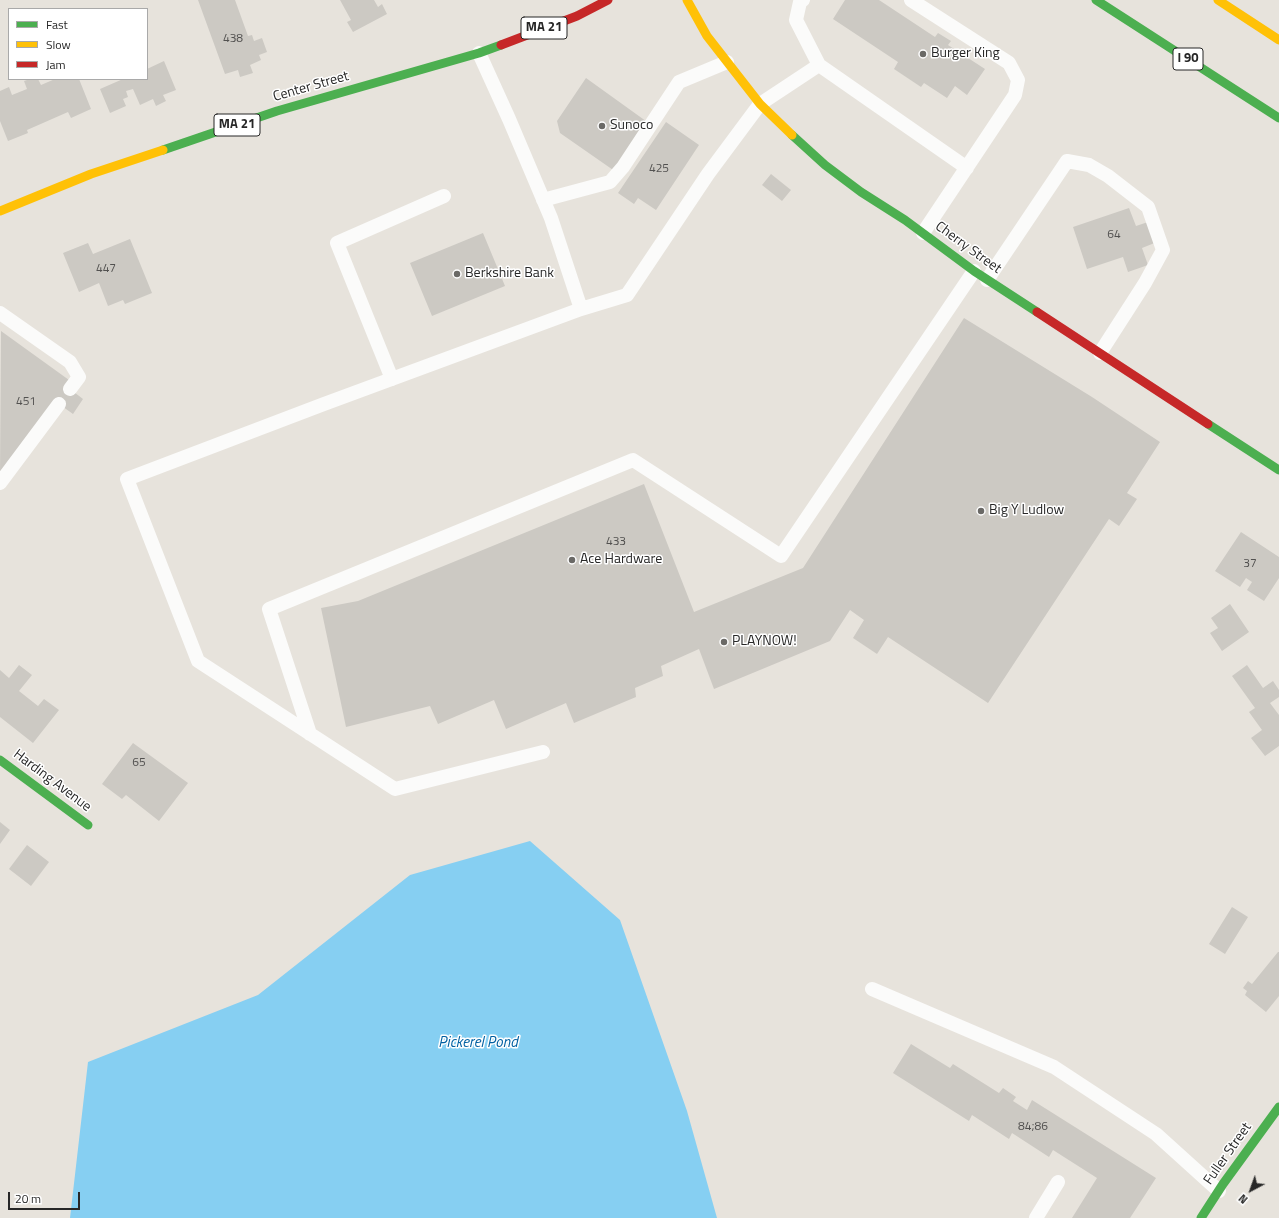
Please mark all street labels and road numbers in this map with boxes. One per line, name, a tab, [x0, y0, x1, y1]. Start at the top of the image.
road number: MA 21	[521, 17, 567, 39]
road number: I 90	[1173, 48, 1203, 70]
street label: Center Street	[271, 68, 351, 106]
road number: MA 21	[214, 114, 260, 136]
street label: Cherry Street	[932, 218, 1004, 278]
street label: Harding Avenue	[10, 746, 94, 816]
street label: Fuller Street	[1200, 1120, 1256, 1188]

